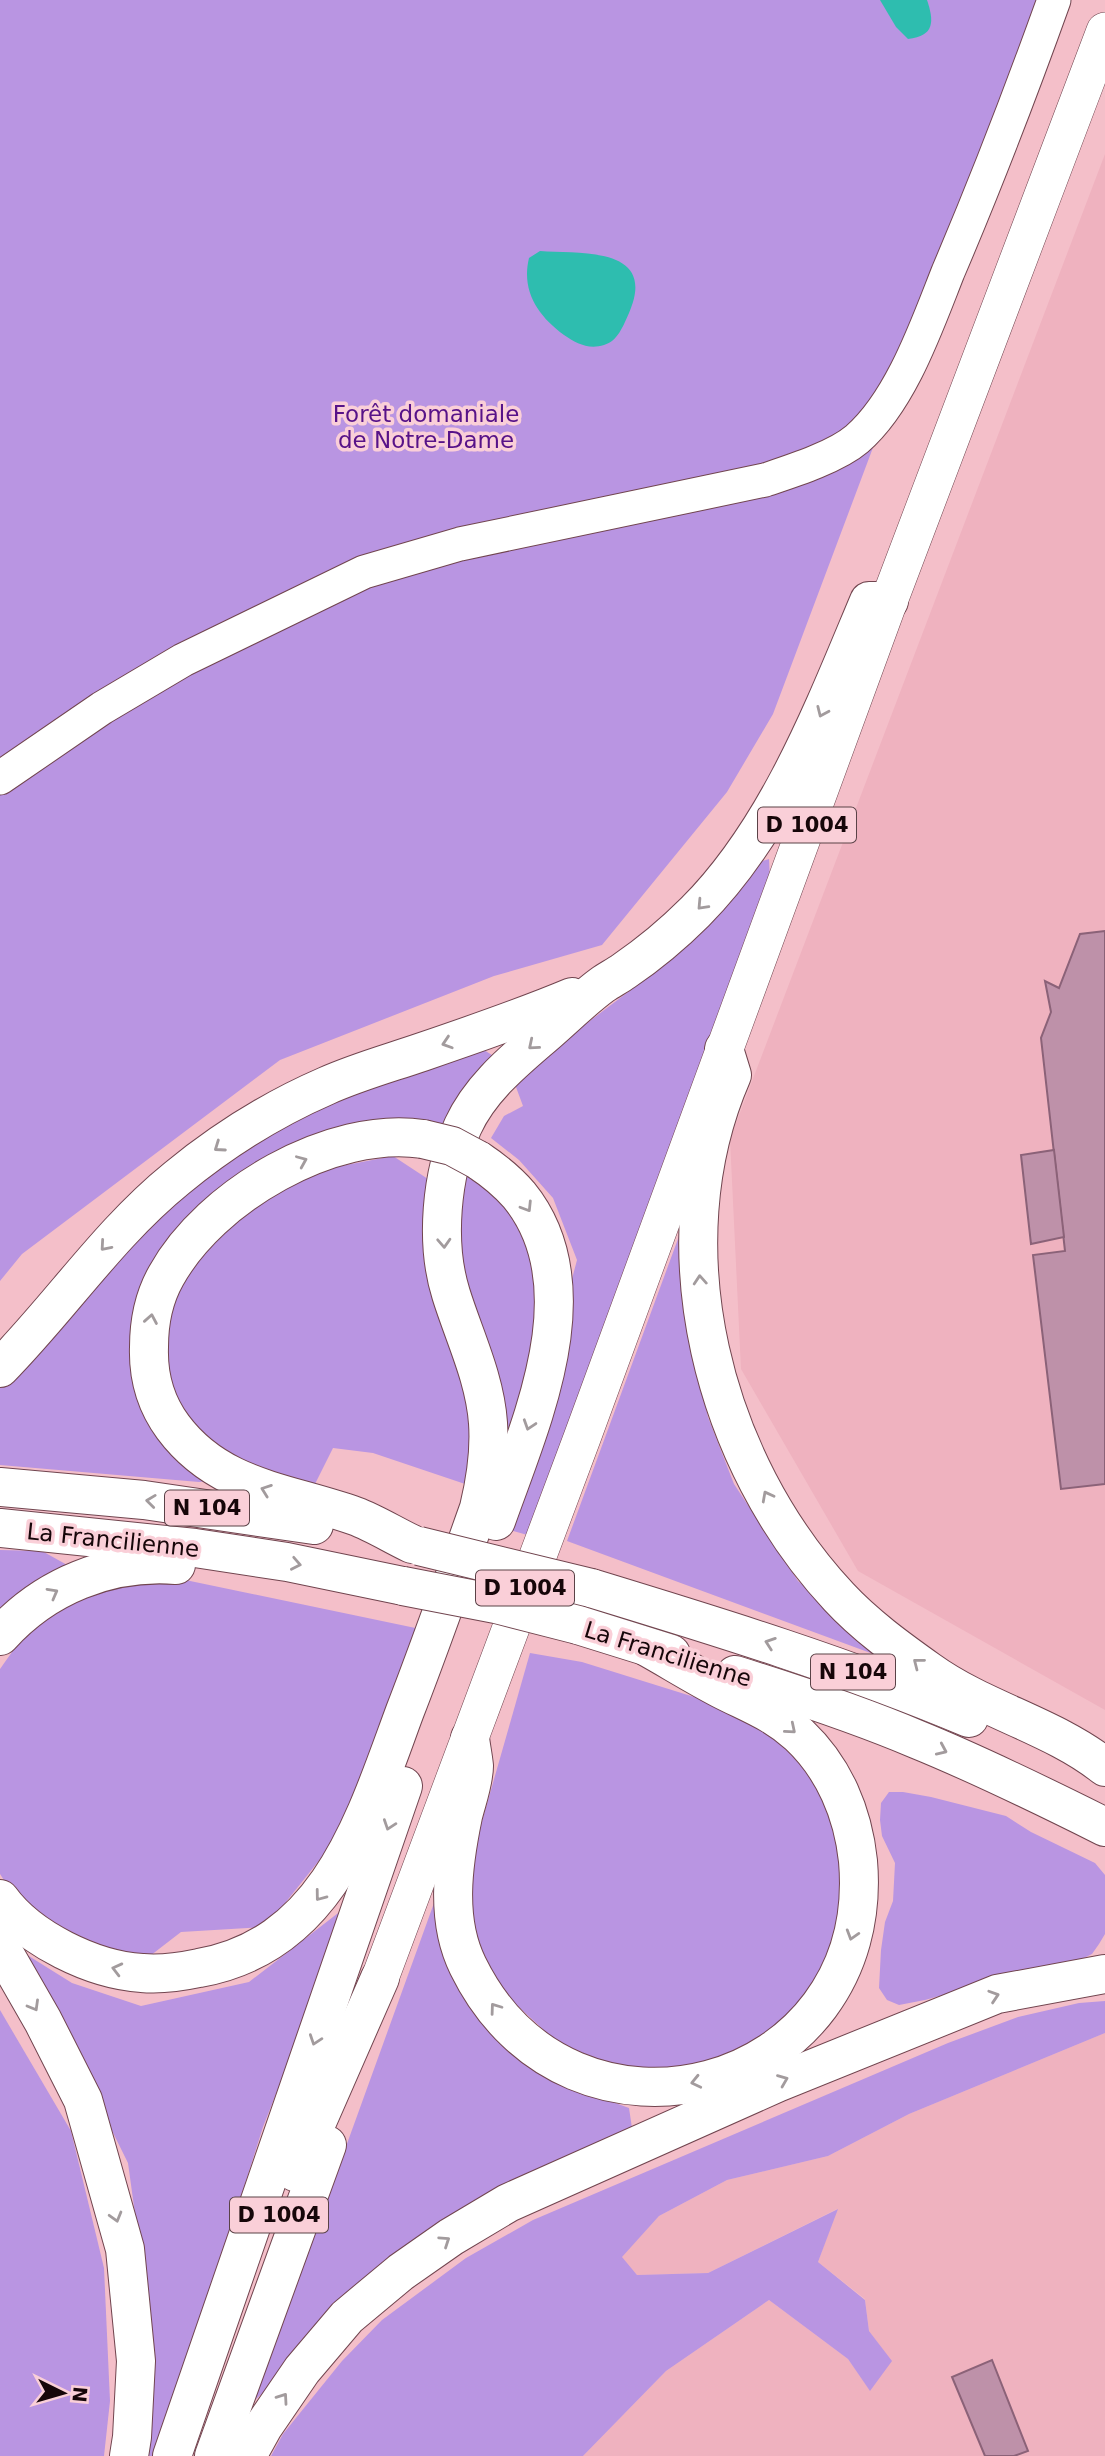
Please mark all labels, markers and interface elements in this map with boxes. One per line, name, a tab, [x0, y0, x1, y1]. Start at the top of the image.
park label: Forêt domaniale de Notre-Dame	[333, 401, 519, 453]
one-way arrow	[816, 705, 830, 718]
road number: D 1004	[758, 808, 856, 842]
one-way arrow	[697, 896, 710, 909]
one-way arrow	[442, 1035, 454, 1050]
one-way arrow	[528, 1037, 541, 1049]
one-way arrow	[214, 1139, 227, 1151]
one-way arrow	[295, 1155, 307, 1169]
one-way arrow	[518, 1199, 531, 1212]
one-way arrow	[101, 1238, 113, 1251]
one-way arrow	[436, 1238, 451, 1249]
one-way arrow	[693, 1274, 708, 1285]
one-way arrow	[143, 1313, 158, 1325]
one-way arrow	[523, 1419, 537, 1431]
one-way arrow	[261, 1484, 273, 1498]
road number: N 104	[165, 1490, 249, 1526]
one-way arrow	[761, 1491, 775, 1503]
one-way arrow	[145, 1493, 157, 1508]
street label: La Francilienne	[26, 1518, 200, 1562]
one-way arrow	[290, 1555, 302, 1570]
road number: D 1004	[476, 1570, 574, 1606]
one-way arrow	[45, 1588, 58, 1601]
street label: La Francilienne	[581, 1616, 755, 1692]
one-way arrow	[764, 1637, 776, 1651]
road number: N 104	[811, 1654, 895, 1690]
one-way arrow	[913, 1658, 925, 1671]
one-way arrow	[783, 1721, 796, 1733]
one-way arrow	[935, 1742, 948, 1756]
one-way arrow	[383, 1819, 397, 1831]
one-way arrow	[315, 1889, 328, 1901]
one-way arrow	[845, 1929, 860, 1941]
one-way arrow	[111, 1963, 123, 1977]
one-way arrow	[988, 1990, 1000, 2004]
one-way arrow	[26, 1998, 39, 2011]
one-way arrow	[491, 2003, 503, 2016]
one-way arrow	[309, 2034, 323, 2046]
one-way arrow	[690, 2074, 702, 2089]
one-way arrow	[776, 2075, 788, 2089]
road number: D 1004	[230, 2198, 328, 2232]
one-way arrow	[108, 2210, 122, 2222]
one-way arrow	[438, 2236, 451, 2249]
north arrow	[28, 2358, 98, 2428]
text: N	[68, 2386, 92, 2403]
one-way arrow	[275, 2393, 287, 2406]

